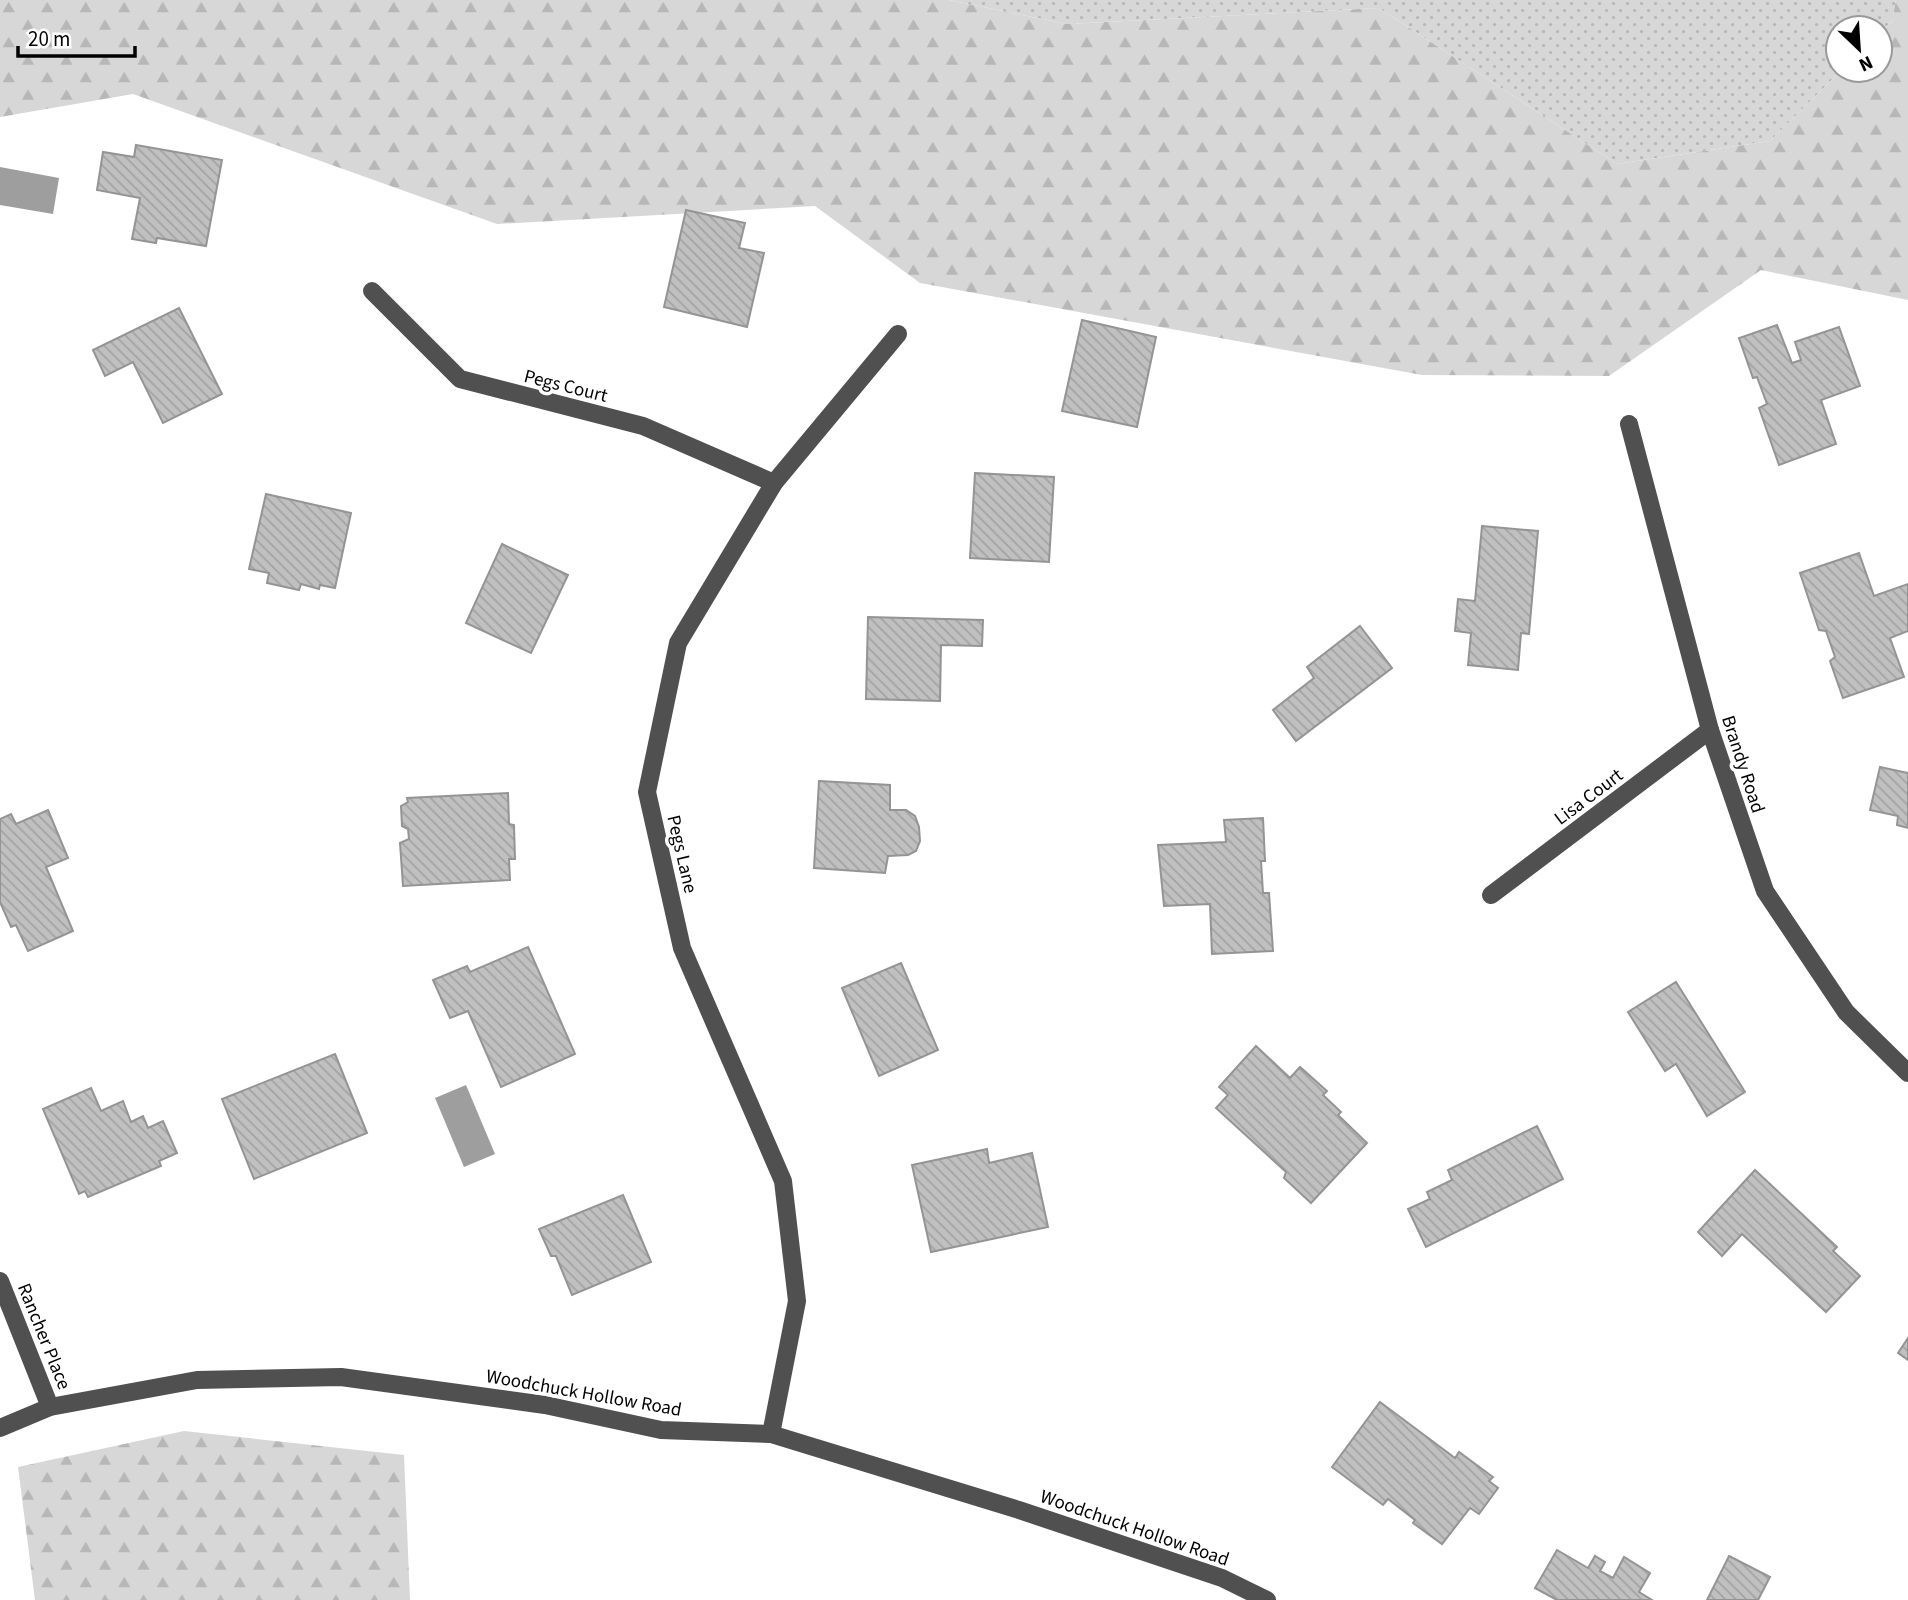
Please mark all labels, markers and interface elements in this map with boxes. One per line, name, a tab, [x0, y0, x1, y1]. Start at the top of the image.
scale bar	[18, 14, 135, 58]
north arrow	[1824, 14, 1894, 84]
text: 20 m	[28, 24, 70, 54]
text: N	[1854, 48, 1877, 78]
street label: Pegs Court	[521, 363, 611, 410]
street label: Brandy Road	[1714, 712, 1771, 817]
street label: Lisa Court	[1549, 762, 1629, 832]
street label: Pegs Lane	[659, 813, 704, 896]
street label: Rancher Place	[10, 1279, 77, 1394]
street label: Woodchuck Hollow Road	[484, 1363, 684, 1424]
street label: Woodchuck Hollow Road	[1036, 1483, 1233, 1573]

